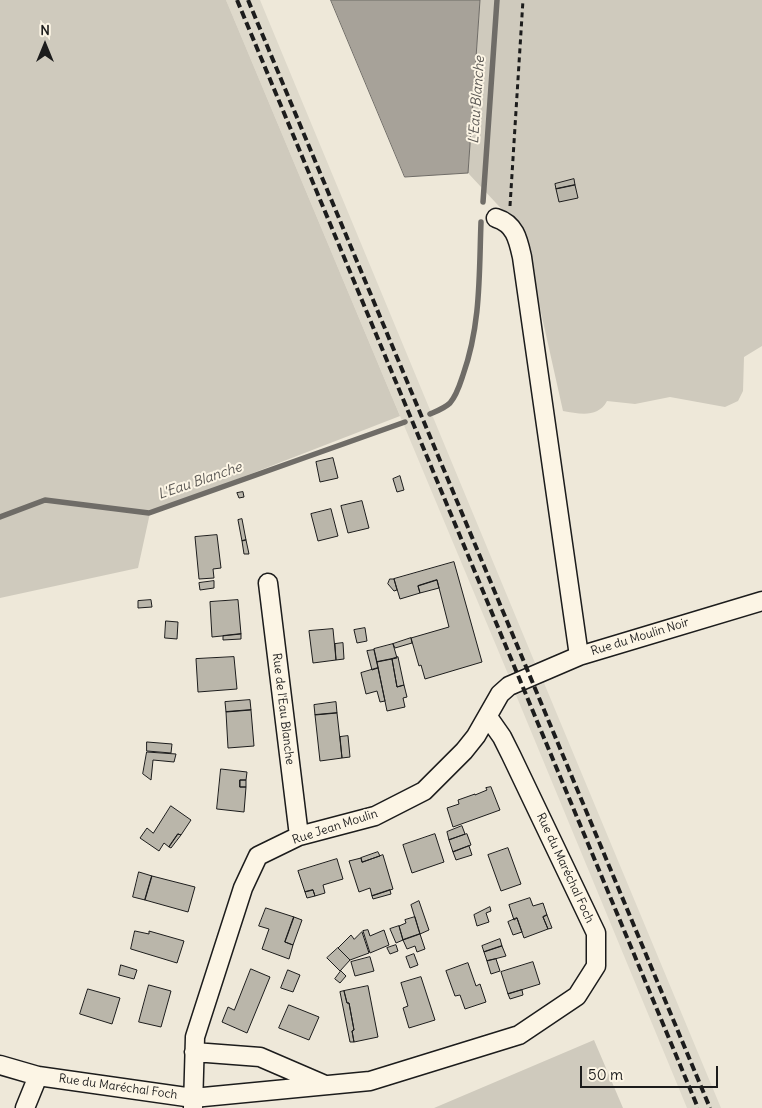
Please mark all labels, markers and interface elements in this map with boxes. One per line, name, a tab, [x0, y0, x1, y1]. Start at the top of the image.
north arrow	[20, 20, 70, 70]
text: N	[40, 21, 50, 39]
water label: L'Eau Blanche	[466, 56, 488, 144]
water label: L'Eau Blanche	[156, 459, 244, 503]
street label: Rue du Moulin Noir	[589, 615, 691, 659]
street label: Rue de l'Eau Blanche	[269, 652, 297, 766]
street label: Rue Jean Moulin	[291, 806, 379, 848]
street label: Rue du Maréchal Foch	[533, 811, 597, 925]
scale bar	[582, 1056, 720, 1088]
text: 50 m	[588, 1065, 623, 1084]
street label: Rue du Maréchal Foch	[58, 1072, 178, 1102]

